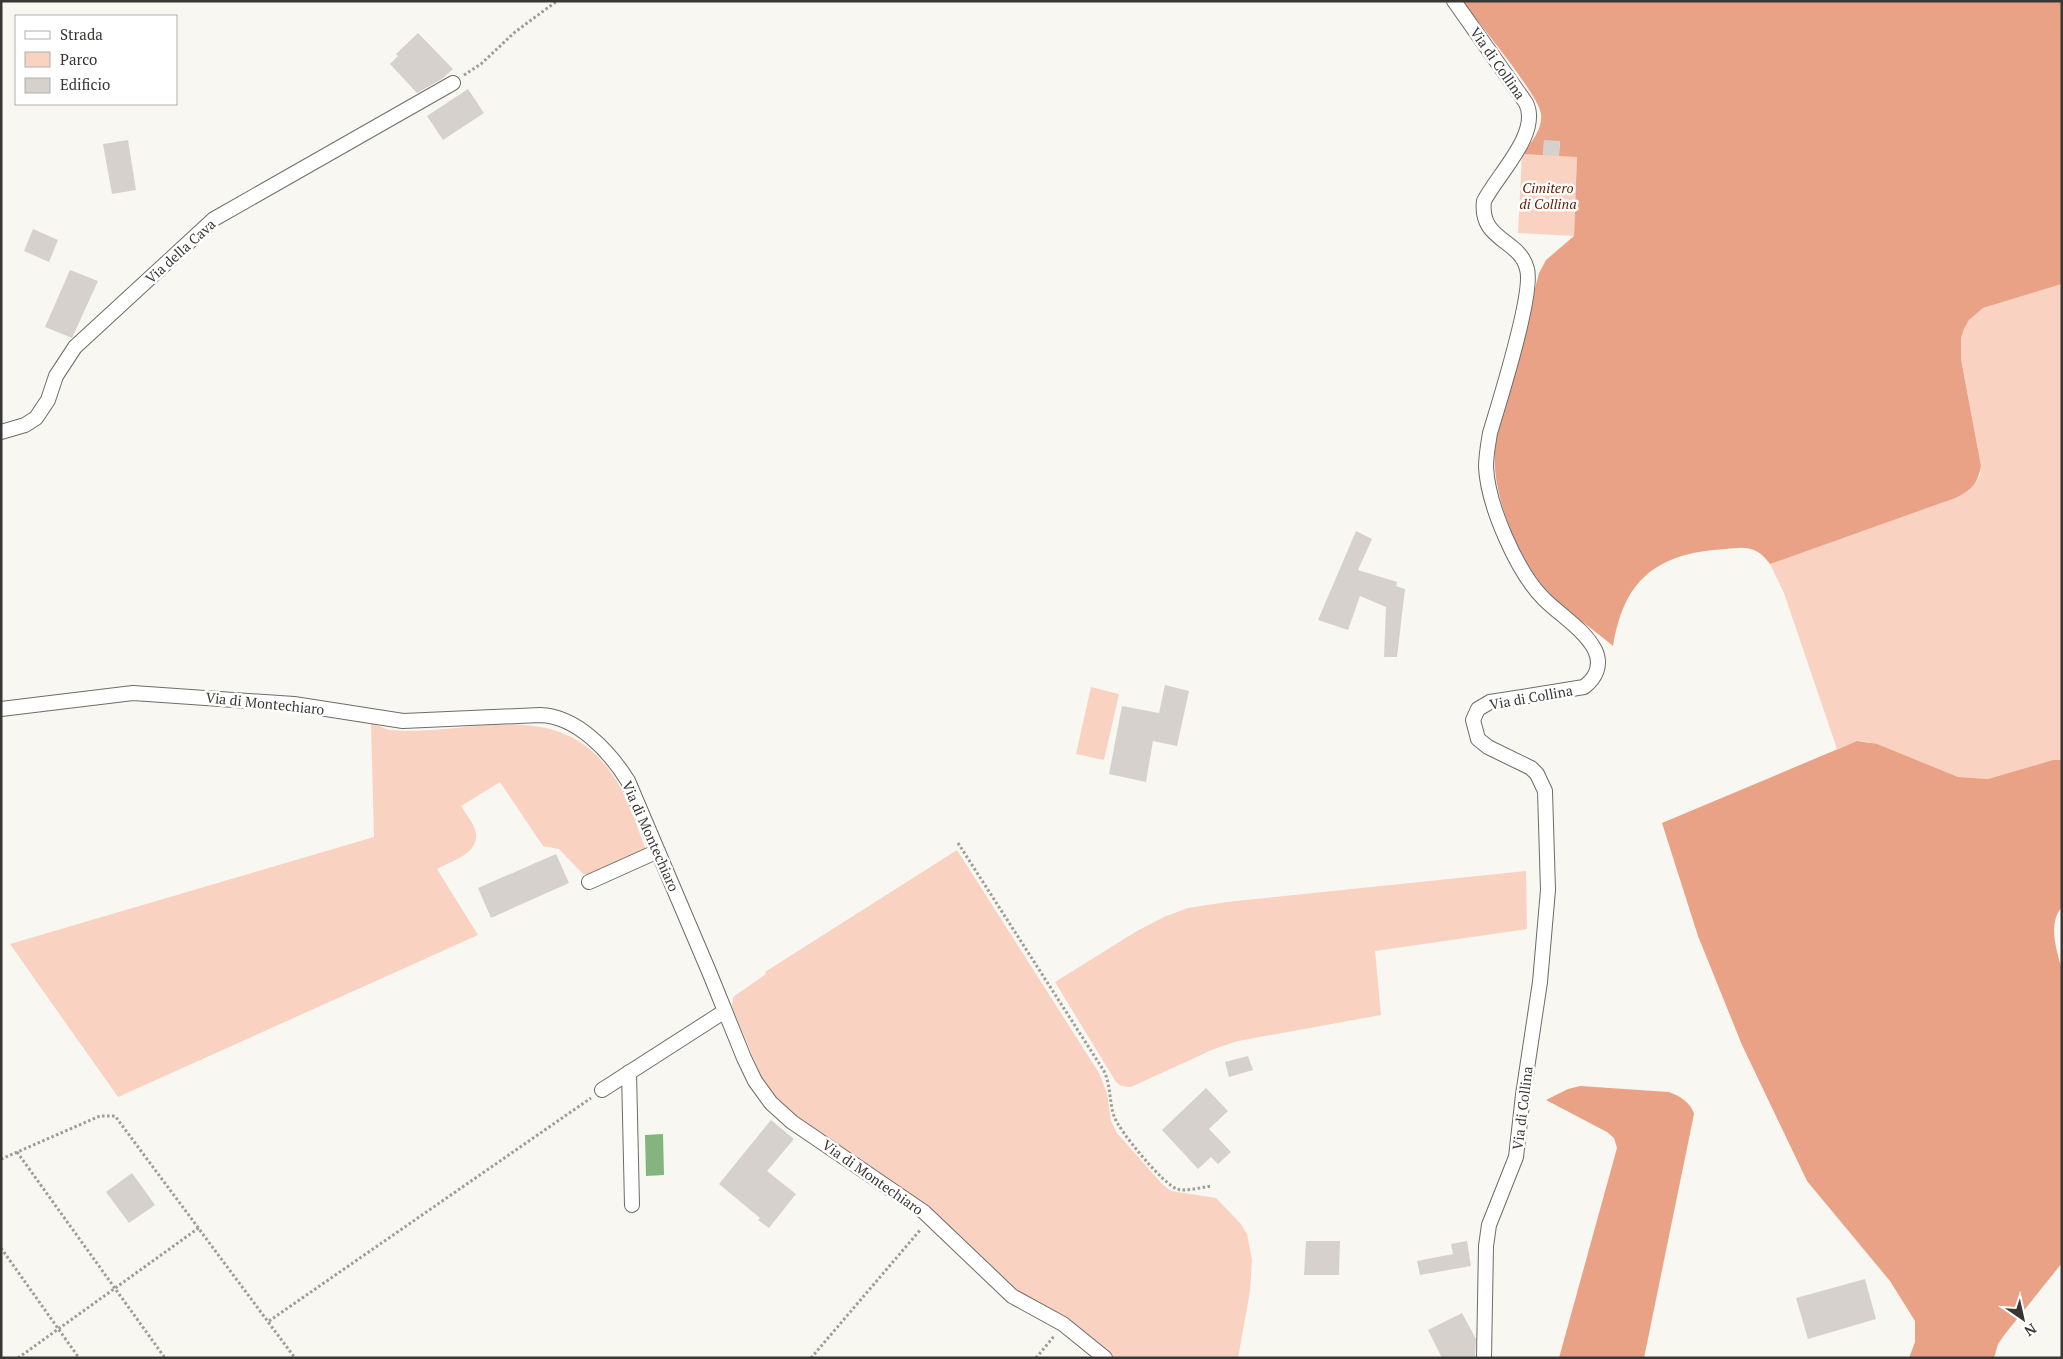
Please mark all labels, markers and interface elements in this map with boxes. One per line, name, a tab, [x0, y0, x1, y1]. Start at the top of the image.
legend	[15, 15, 178, 105]
street label: Via di Collina	[1466, 23, 1530, 103]
text: Strada	[60, 24, 103, 44]
text: Parco	[60, 49, 97, 69]
text: Edificio	[60, 74, 110, 94]
park label: Cimitero di Collina	[1519, 178, 1577, 213]
street label: Via della Cava	[141, 214, 219, 288]
street label: Via di Collina	[1488, 680, 1574, 714]
street label: Via di Montechiaro	[205, 687, 326, 719]
street label: Via di Montechiaro	[618, 778, 684, 895]
street label: Via di Collina	[1507, 1065, 1537, 1151]
street label: Via di Montechiaro	[819, 1135, 927, 1219]
north arrow	[1998, 1294, 2048, 1344]
text: N	[2021, 1319, 2040, 1341]

